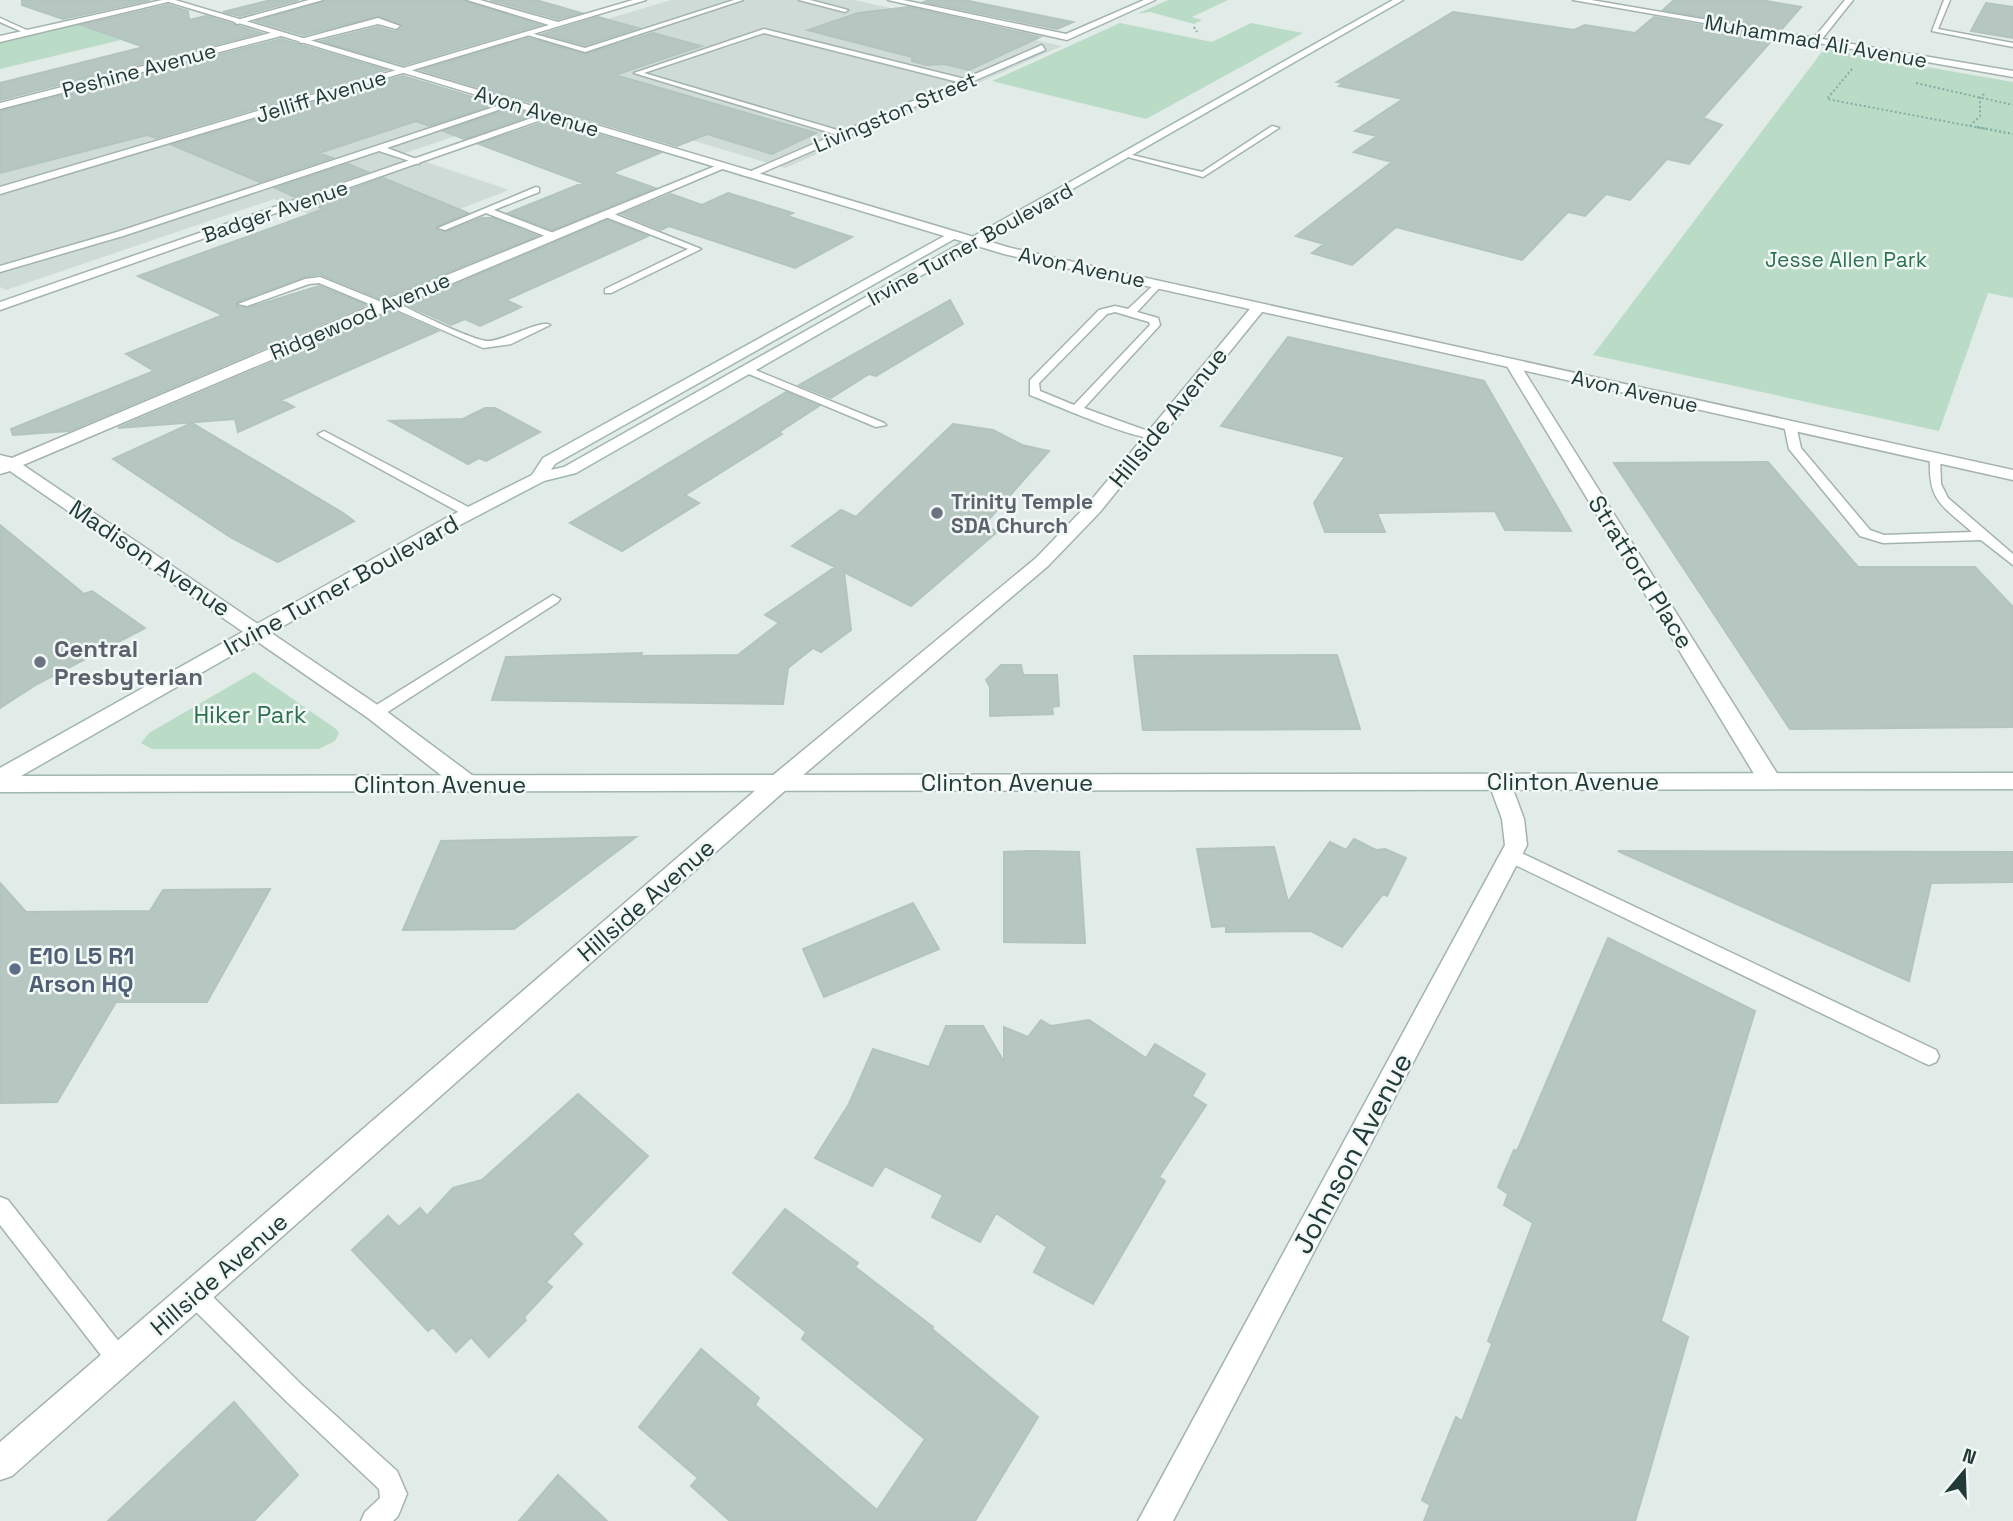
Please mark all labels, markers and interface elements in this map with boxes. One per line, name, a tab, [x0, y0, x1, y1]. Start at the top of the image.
street label: Muhammad Ali Avenue	[1703, 8, 1929, 74]
street label: Peshine Avenue	[59, 36, 219, 104]
street label: Jelliff Avenue	[252, 63, 390, 129]
street label: Livingston Street	[809, 65, 981, 159]
street label: Avon Avenue	[471, 79, 603, 143]
street label: Badger Avenue	[199, 173, 351, 249]
street label: Irvine Turner Boulevard	[863, 176, 1077, 312]
street label: Avon Avenue	[1016, 240, 1148, 294]
park label: Jesse Allen Park	[1765, 246, 1927, 273]
street label: Ridgewood Avenue	[266, 266, 454, 366]
street label: Hillside Avenue	[1102, 340, 1234, 494]
street label: Avon Avenue	[1569, 363, 1701, 419]
place label: Trinity Temple SDA Church	[951, 488, 1093, 539]
street label: Stratford Place	[1581, 489, 1701, 655]
street label: Madison Avenue	[63, 492, 237, 624]
marker: Trinity Temple SDA Church	[929, 505, 945, 521]
street label: Irvine Turner Boulevard	[218, 508, 464, 662]
place label: Central Presbyterian	[54, 633, 203, 692]
marker: Central Presbyterian	[32, 654, 48, 670]
park label: Hiker Park	[193, 699, 307, 730]
street label: Clinton Avenue	[1487, 766, 1659, 797]
street label: Clinton Avenue	[921, 767, 1093, 798]
street label: Clinton Avenue	[354, 769, 526, 800]
street label: Hillside Avenue	[571, 832, 721, 968]
place label: E10 L5 R1 Arson HQ	[29, 940, 134, 999]
marker: E10 L5 R1 Arson HQ	[7, 961, 23, 977]
street label: Johnson Avenue	[1284, 1046, 1420, 1260]
street label: Hillside Avenue	[144, 1206, 294, 1342]
north arrow	[1929, 1437, 1999, 1507]
text: N	[1959, 1443, 1979, 1470]

